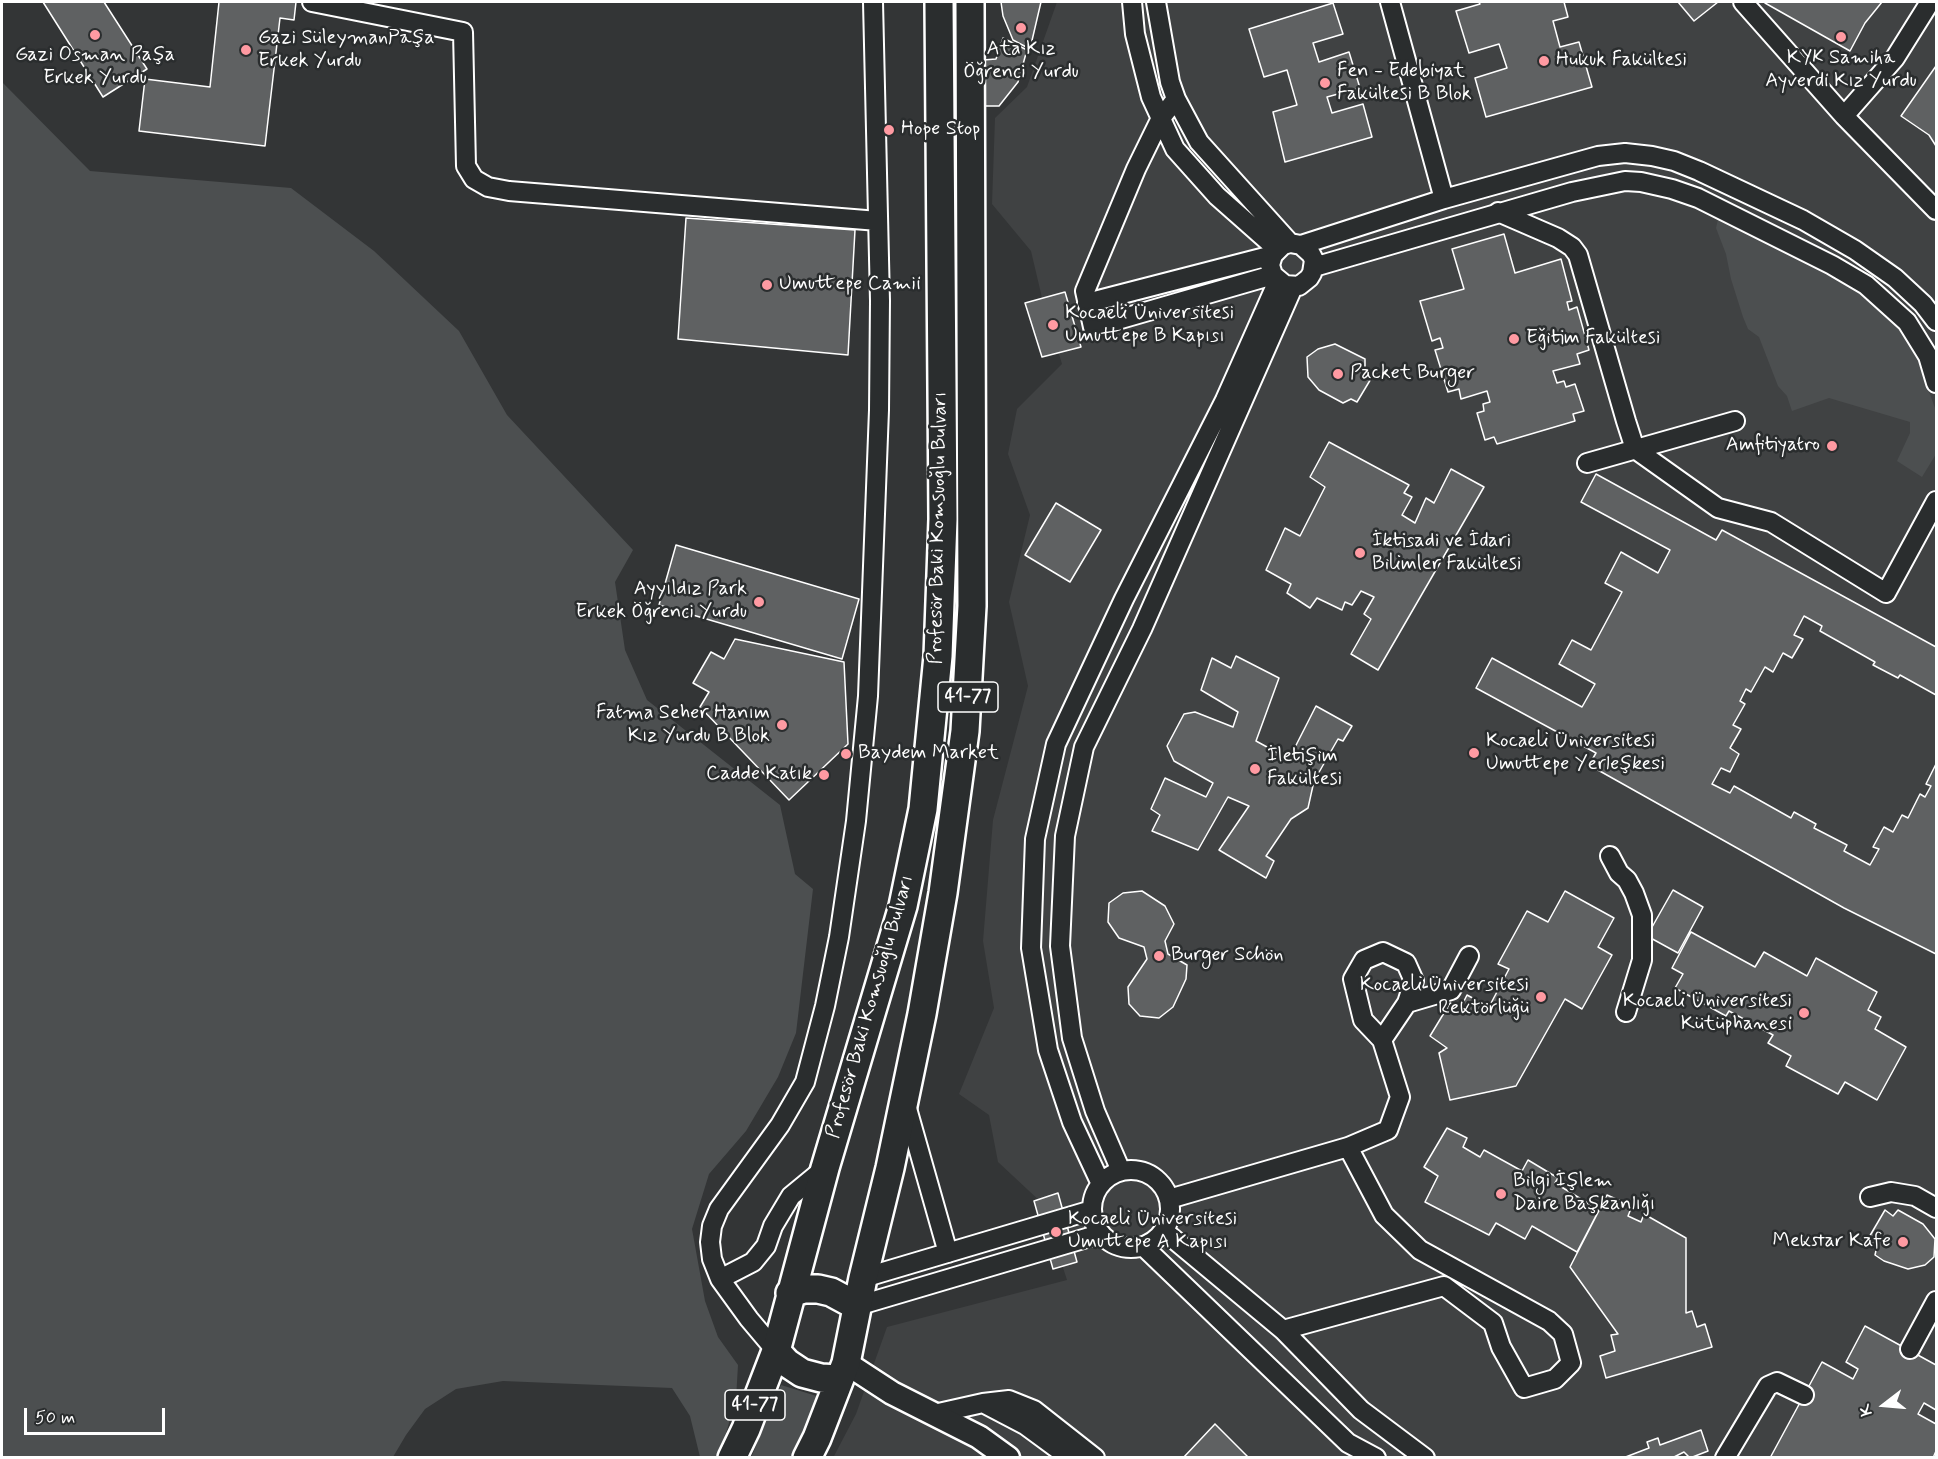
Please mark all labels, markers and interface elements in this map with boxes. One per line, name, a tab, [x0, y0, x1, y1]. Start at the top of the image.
marker: Ata Kız Öğrenci Yurdu	[1014, 21, 1028, 35]
place label: Gazi SüleymanPaşa Erkek Yurdu	[258, 27, 434, 74]
marker: Gazi Osman Paşa Erkek Yurdu	[88, 28, 102, 42]
marker: KYK Samiha Ayverdi Kız Yurdu	[1834, 30, 1848, 44]
place label: Ata Kız Öğrenci Yurdu	[963, 38, 1079, 85]
marker: Gazi SüleymanPaşa Erkek Yurdu	[239, 43, 253, 57]
place label: Gazi Osman Paşa Erkek Yurdu	[15, 44, 175, 91]
place label: KYK Samiha Ayverdi Kız Yurdu	[1765, 47, 1917, 94]
place label: Hukuk Fakültesi	[1556, 49, 1687, 73]
marker: Hukuk Fakültesi	[1537, 54, 1551, 68]
place label: Fen - Edebiyat Fakültesi B Blok	[1337, 60, 1472, 107]
marker: Fen - Edebiyat Fakültesi B Blok	[1318, 76, 1332, 90]
place label: Hope Stop	[901, 118, 980, 142]
marker: Hope Stop	[882, 123, 896, 137]
place label: Umuttepe Camii	[779, 273, 921, 297]
marker: Umuttepe Camii	[760, 278, 774, 292]
place label: Kocaeli Üniversitesi Umuttepe B Kapısı	[1065, 302, 1234, 349]
marker: Kocaeli Üniversitesi Umuttepe B Kapısı	[1046, 318, 1060, 332]
place label: Eğitim Fakültesi	[1526, 327, 1660, 351]
marker: Eğitim Fakültesi	[1507, 332, 1521, 346]
place label: Packet Burger	[1350, 362, 1475, 386]
marker: Packet Burger	[1331, 367, 1345, 381]
street label: Profesör Baki Komsuoğlu Bulvarı	[925, 391, 953, 665]
place label: Amfitiyatro	[1726, 434, 1820, 458]
marker: Amfitiyatro	[1825, 439, 1839, 453]
place label: İktisadi ve İdari Bilimler Fakültesi	[1372, 530, 1521, 577]
marker: İktisadi ve İdari Bilimler Fakültesi	[1353, 546, 1367, 560]
place label: Ayyıldız Park Erkek Öğrenci Yurdu	[576, 578, 747, 625]
marker: Ayyıldız Park Erkek Öğrenci Yurdu	[752, 595, 766, 609]
road number: 41-77	[938, 682, 998, 712]
place label: Fatma Seher Hanım Kız Yurdu B Blok	[596, 702, 770, 749]
marker: Fatma Seher Hanım Kız Yurdu B Blok	[775, 718, 789, 732]
place label: Kocaeli Üniversitesi Umuttepe Yerleşkesi	[1486, 730, 1665, 777]
place label: Baydem Market	[858, 742, 999, 766]
place label: İletişim Fakültesi	[1267, 745, 1342, 792]
marker: Kocaeli Üniversitesi Umuttepe Yerleşkesi	[1467, 746, 1481, 760]
marker: Baydem Market	[839, 747, 853, 761]
marker: İletişim Fakültesi	[1248, 762, 1262, 776]
place label: Cadde Katık	[706, 763, 812, 787]
marker: Cadde Katık	[817, 768, 831, 782]
street label: Profesör Baki Komsuoğlu Bulvarı	[822, 873, 920, 1141]
place label: Burger Schön	[1171, 944, 1284, 968]
marker: Burger Schön	[1152, 949, 1166, 963]
place label: Kocaeli Üniversitesi Rektörlüğü	[1360, 974, 1529, 1021]
marker: Kocaeli Üniversitesi Rektörlüğü	[1534, 990, 1548, 1004]
place label: Kocaeli Üniversitesi Kütüphanesi	[1623, 990, 1792, 1037]
marker: Kocaeli Üniversitesi Kütüphanesi	[1797, 1006, 1811, 1020]
place label: Bilgi İşlem Daire Başkanlığı	[1513, 1170, 1655, 1217]
marker: Bilgi İşlem Daire Başkanlığı	[1494, 1187, 1508, 1201]
place label: Kocaeli Üniversitesi Umuttepe A Kapısı	[1068, 1208, 1237, 1255]
marker: Kocaeli Üniversitesi Umuttepe A Kapısı	[1049, 1225, 1063, 1239]
place label: Mekstar Kafe	[1772, 1230, 1891, 1254]
marker: Mekstar Kafe	[1896, 1235, 1910, 1249]
north arrow	[1854, 1375, 1914, 1435]
road number: 41-77	[725, 1390, 785, 1420]
scale bar	[27, 1396, 168, 1434]
text: K	[1855, 1402, 1878, 1418]
text: 50 m	[35, 1406, 75, 1430]

